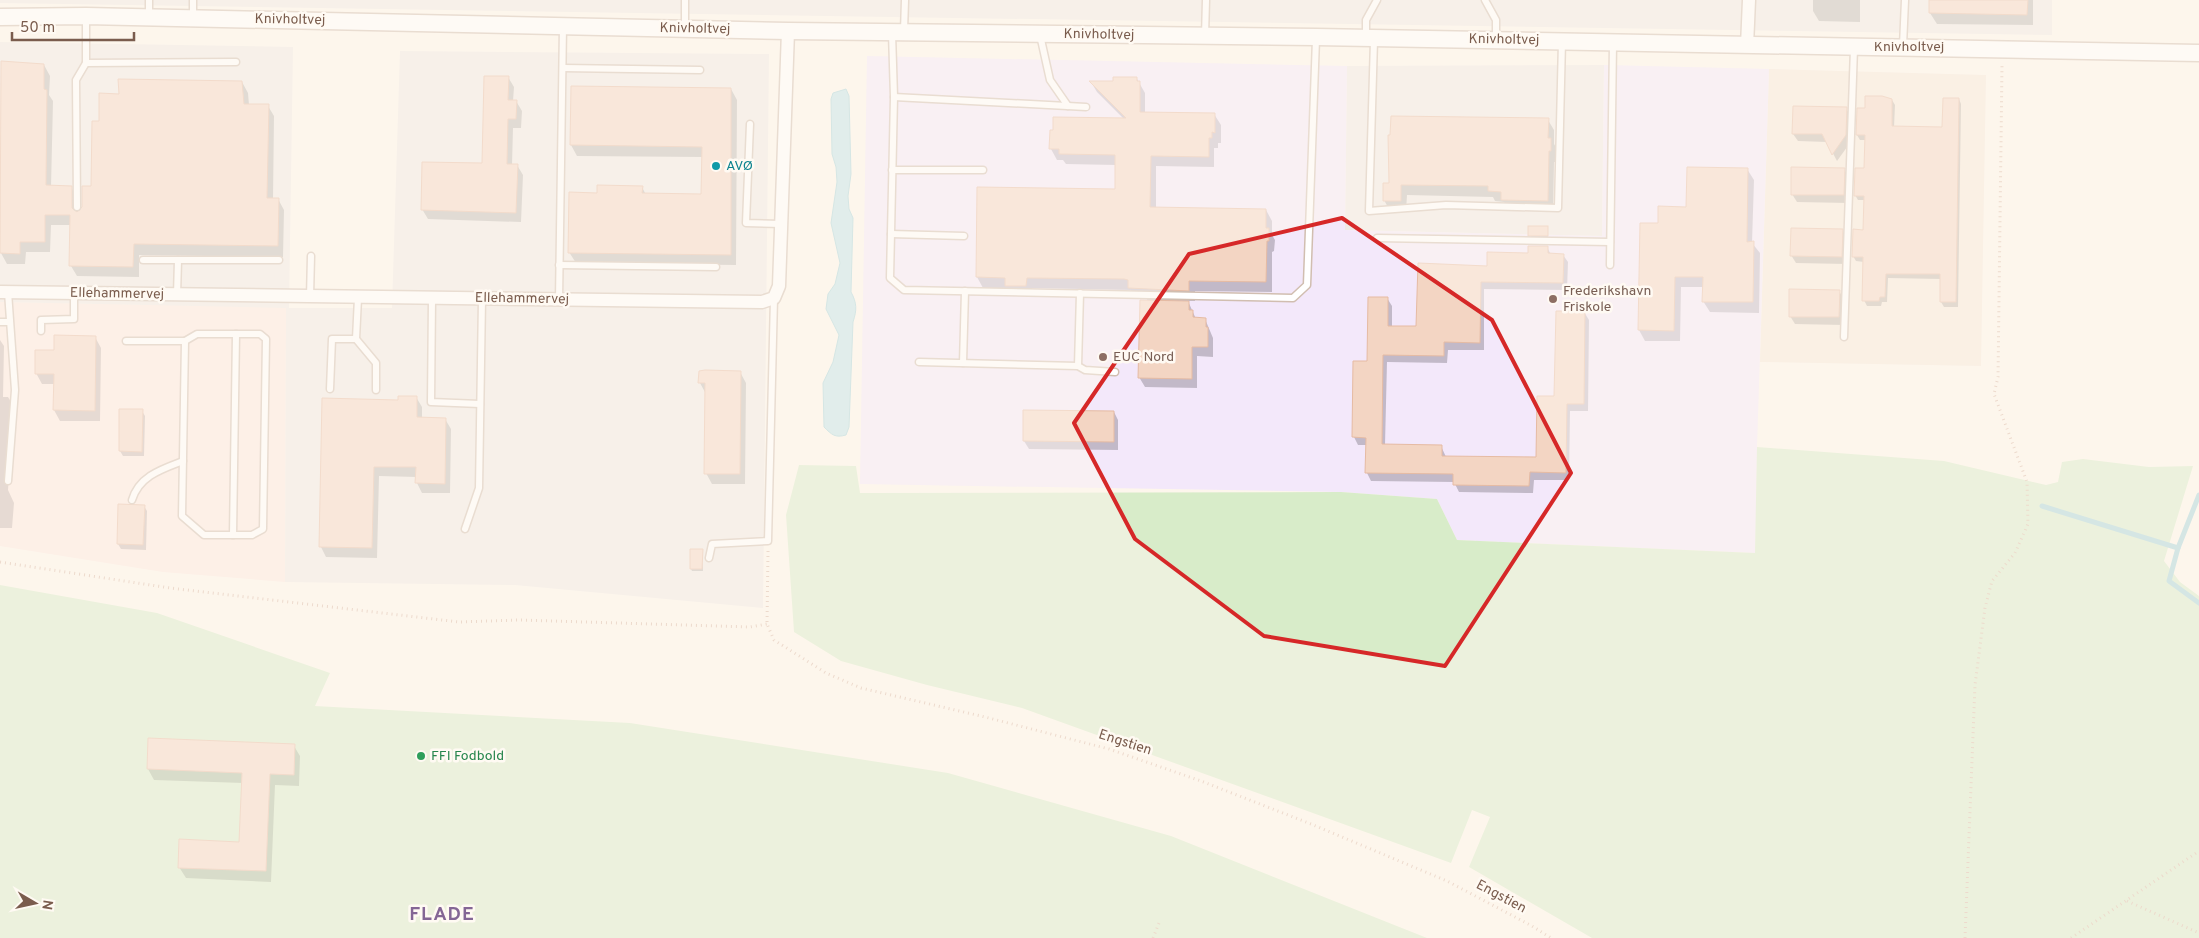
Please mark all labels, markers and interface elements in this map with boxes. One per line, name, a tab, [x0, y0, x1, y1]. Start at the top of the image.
scale bar	[12, 10, 135, 42]
street label: Knivholtvej	[255, 11, 325, 29]
text: 50 m	[20, 19, 55, 38]
street label: Knivholtvej	[660, 20, 730, 38]
street label: Knivholtvej	[1064, 26, 1134, 44]
street label: Knivholtvej	[1469, 31, 1539, 49]
street label: Knivholtvej	[1874, 39, 1944, 56]
place label: AVØ	[726, 158, 753, 175]
marker: AVØ	[710, 160, 722, 172]
place label: Frederikshavn Friskole	[1563, 283, 1651, 316]
street label: Ellehammervej	[70, 285, 164, 303]
street label: Ellehammervej	[475, 290, 569, 308]
marker: Frederikshavn Friskole	[1547, 293, 1559, 305]
place label: EUC Nord	[1113, 349, 1174, 366]
marker: EUC Nord	[1097, 351, 1109, 363]
street label: Engstien	[1096, 726, 1154, 760]
place label: FFI Fodbold	[431, 748, 504, 765]
marker: FFI Fodbold	[415, 750, 427, 762]
street label: Engstien	[1473, 877, 1529, 917]
north arrow	[10, 878, 60, 928]
text: N	[37, 898, 56, 911]
district label: FLADE	[409, 903, 475, 927]

